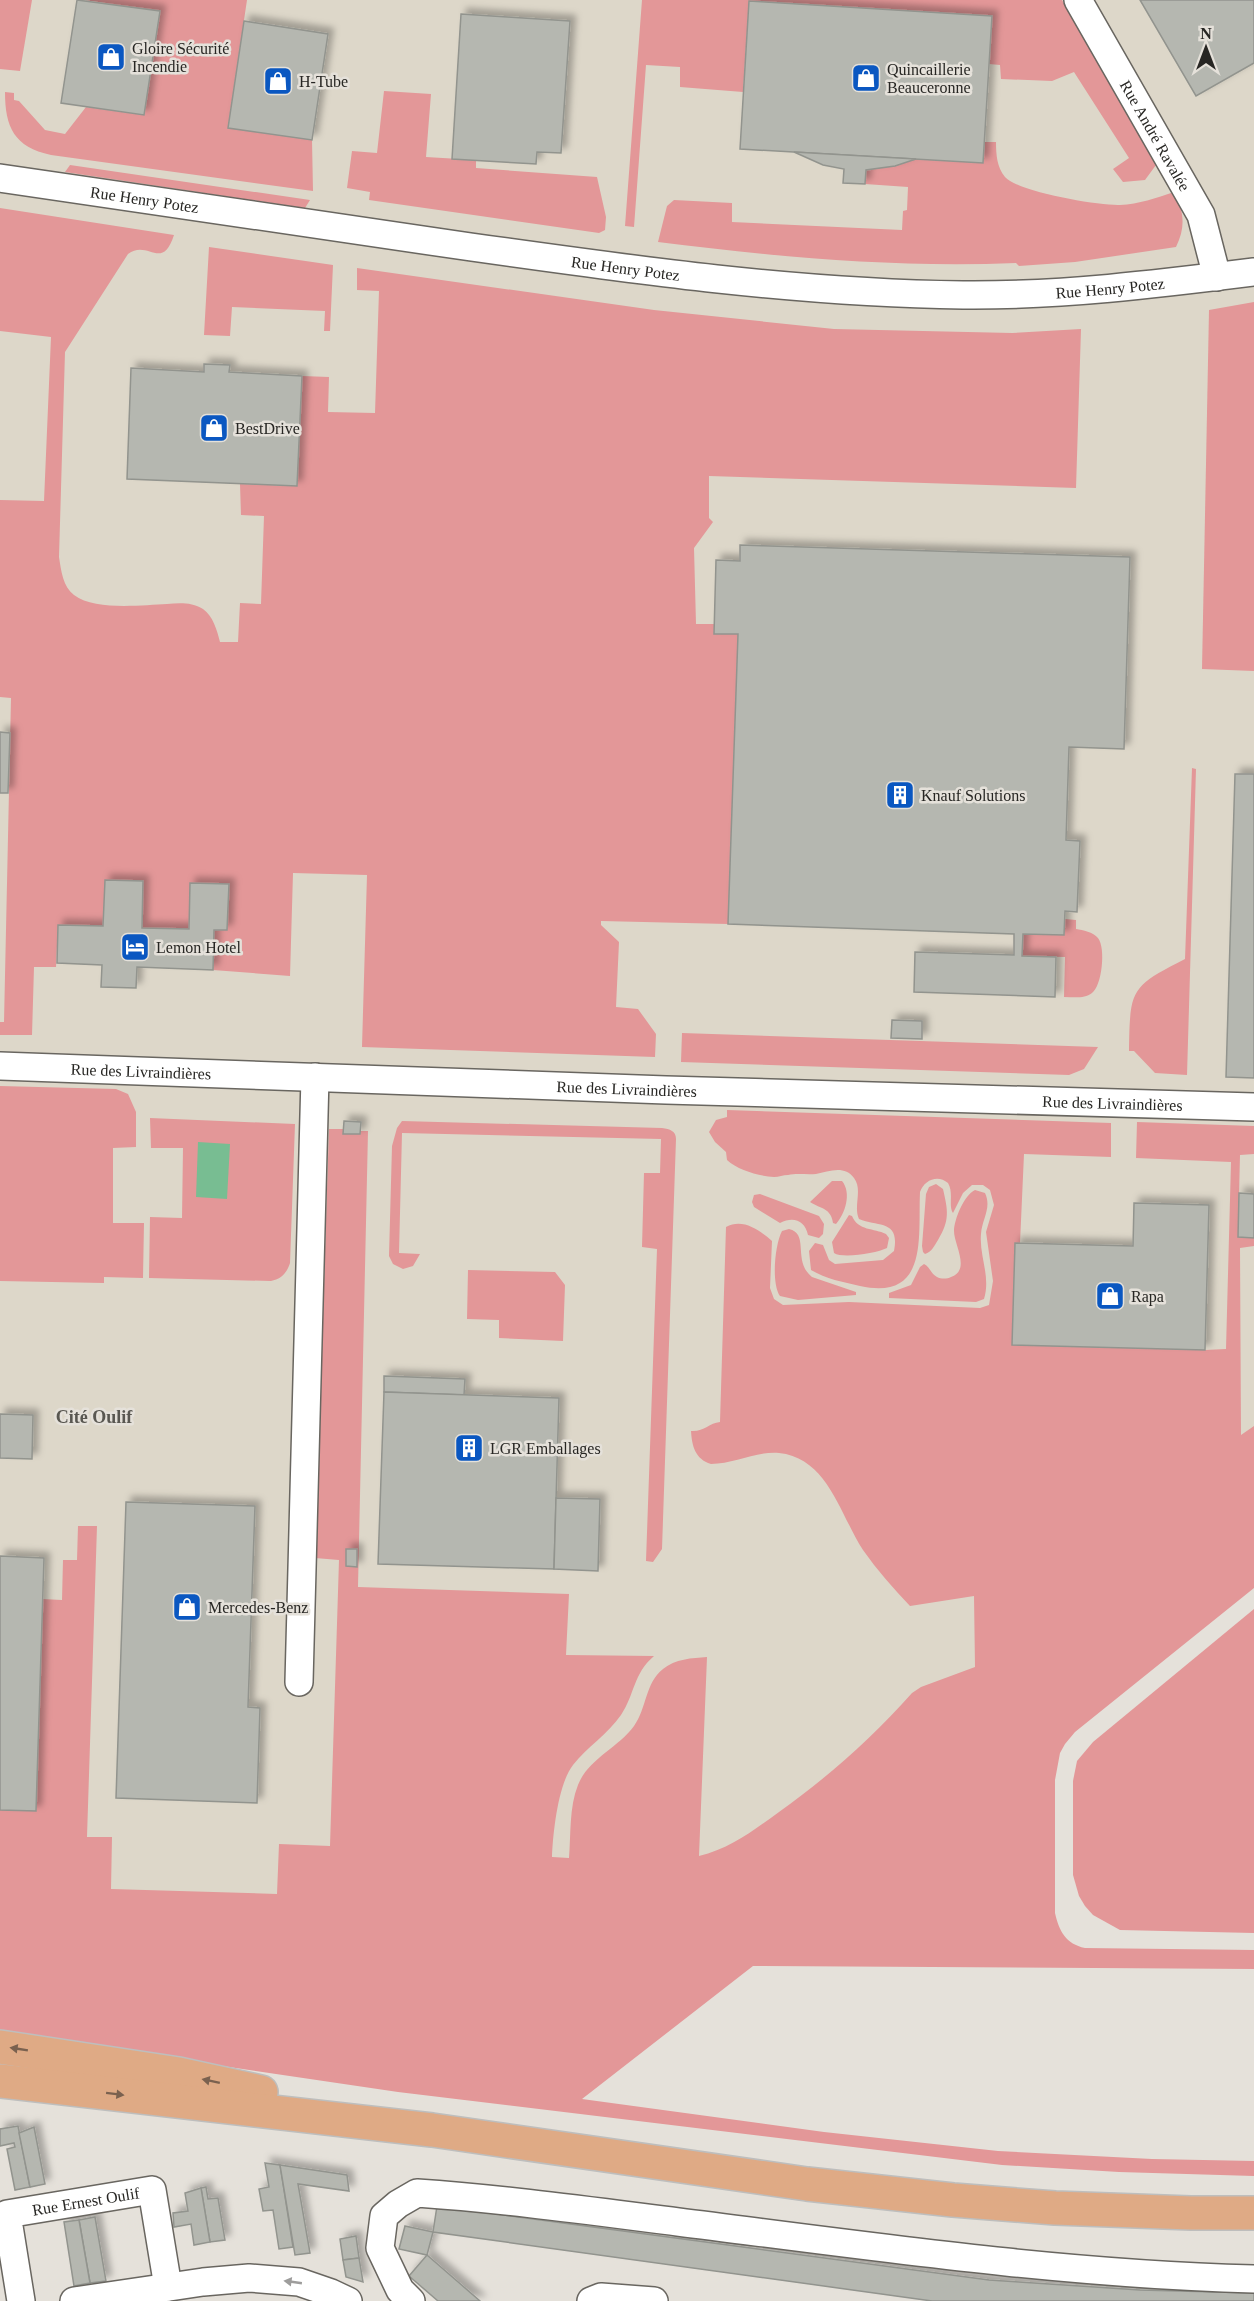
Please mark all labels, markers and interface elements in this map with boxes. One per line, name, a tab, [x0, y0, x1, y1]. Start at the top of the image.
north arrow	[1176, 18, 1236, 78]
text: N	[1200, 25, 1212, 42]
place label: Gloire Sécurité Incendie	[132, 40, 229, 75]
shop icon: Gloire Sécurité Incendie	[95, 41, 127, 73]
place label: Quincaillerie Beauceronne	[887, 61, 971, 96]
shop icon: Quincaillerie Beauceronne	[850, 62, 882, 94]
shop icon: H-Tube	[262, 65, 294, 97]
place label: H-Tube	[299, 73, 348, 90]
street label: Rue André Ravalée	[1117, 77, 1194, 194]
street label: Rue Henry Potez	[89, 183, 200, 215]
street label: Rue Henry Potez	[570, 253, 681, 283]
street label: Rue Henry Potez	[1055, 274, 1165, 301]
shop icon: BestDrive	[198, 412, 230, 444]
place label: BestDrive	[235, 420, 300, 437]
building icon: Knauf Solutions	[884, 779, 916, 811]
place label: Knauf Solutions	[921, 787, 1025, 804]
hotel icon: Lemon Hotel	[119, 931, 151, 963]
place label: Lemon Hotel	[156, 939, 241, 956]
street label: Rue des Livraindières	[70, 1060, 211, 1082]
street label: Rue des Livraindières	[556, 1078, 697, 1099]
street label: Rue des Livraindières	[1042, 1092, 1183, 1113]
shop icon: Rapa	[1094, 1280, 1126, 1312]
place label: Rapa	[1131, 1288, 1164, 1306]
district label: Cité Oulif	[56, 1407, 133, 1427]
building icon: LGR Emballages	[453, 1432, 485, 1464]
place label: LGR Emballages	[490, 1440, 601, 1458]
shop icon: Mercedes-Benz	[171, 1591, 203, 1623]
place label: Mercedes-Benz	[208, 1599, 308, 1616]
one-way arrow	[9, 2045, 28, 2054]
one-way arrow	[201, 2076, 220, 2085]
one-way arrow	[105, 2089, 124, 2099]
street label: Rue Ernest Oulif	[31, 2184, 141, 2218]
one-way arrow	[283, 2278, 302, 2287]

